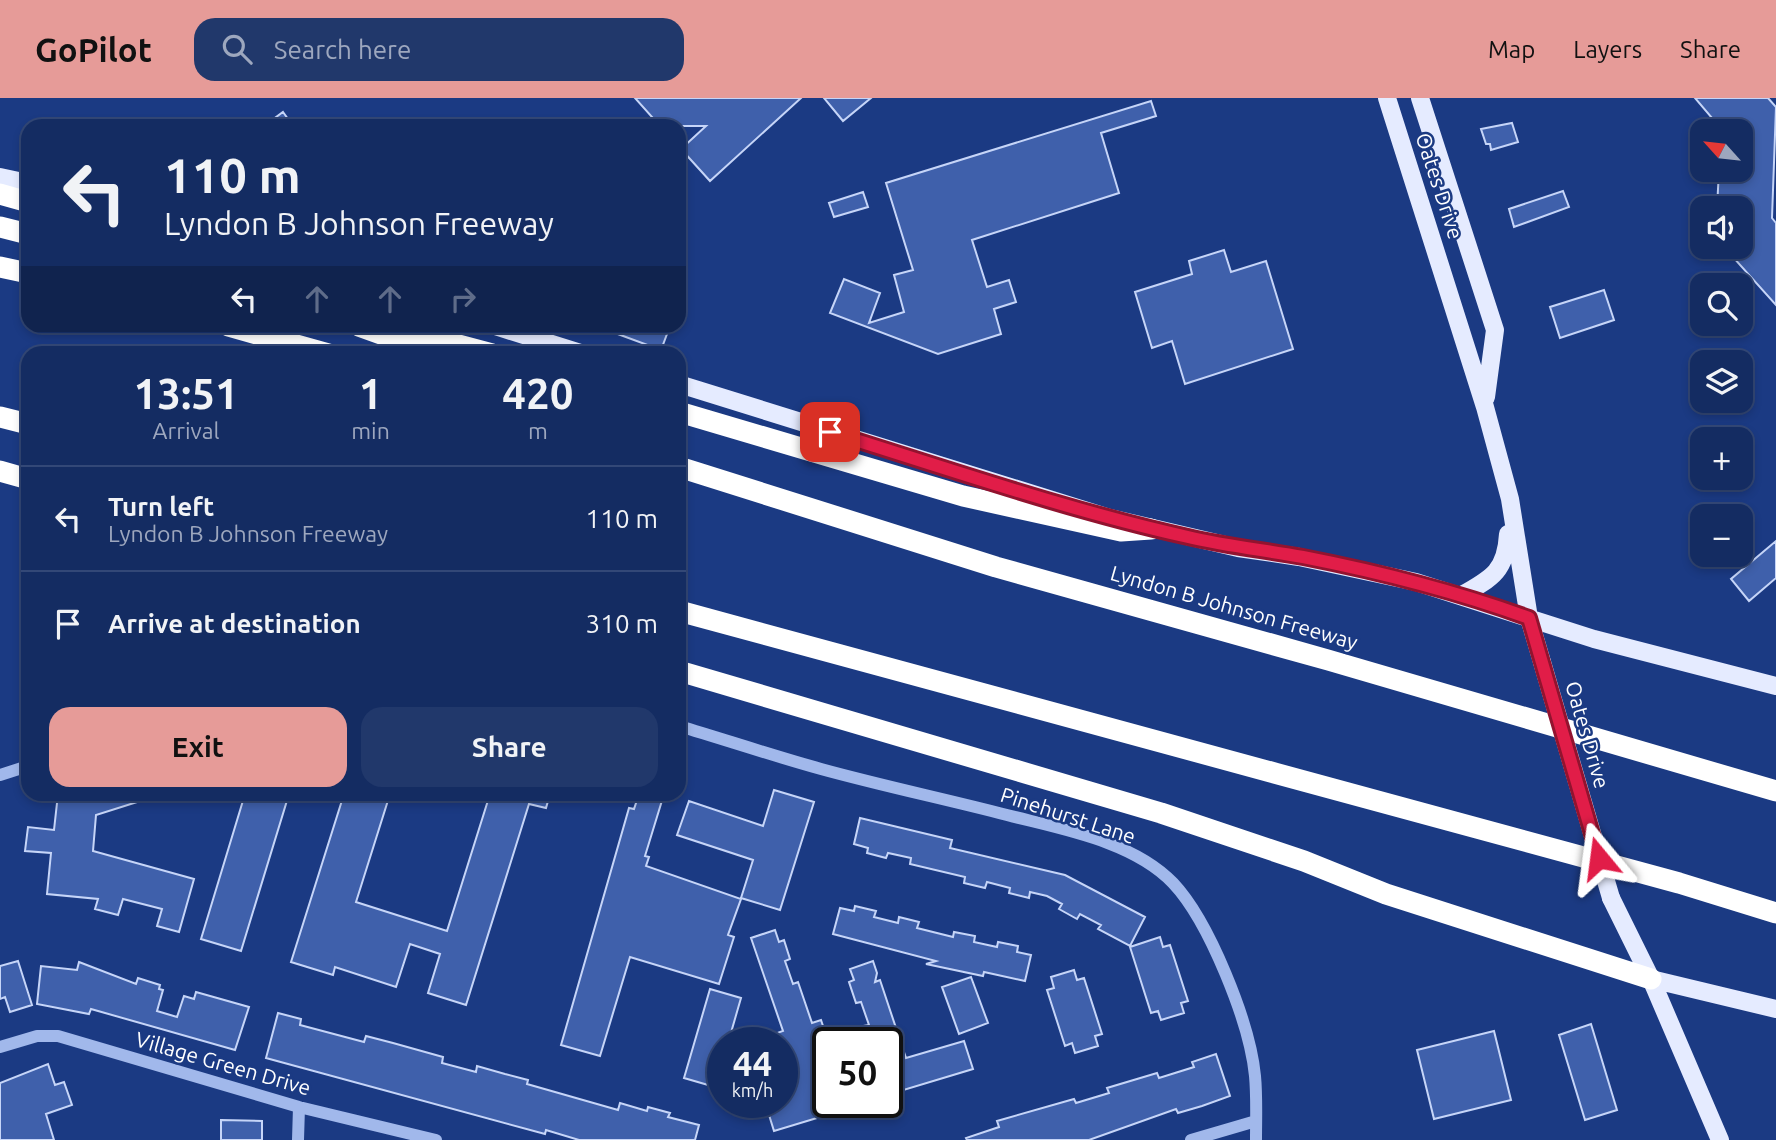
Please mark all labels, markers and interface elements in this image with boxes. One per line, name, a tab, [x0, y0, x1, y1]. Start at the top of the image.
search box	[194, 18, 684, 81]
icon: search	[218, 30, 256, 68]
text: GoPilot	[35, 31, 152, 68]
text: Search here	[274, 35, 411, 64]
text: Map	[1488, 36, 1535, 63]
text: Layers	[1573, 36, 1642, 63]
text: Share	[1680, 36, 1741, 63]
north arrow	[1690, 119, 1754, 182]
map controls	[1690, 119, 1753, 567]
street label: Oates Drive	[1411, 129, 1468, 242]
icon: left	[49, 147, 140, 238]
text: 110 m	[164, 147, 301, 202]
button: sound	[1690, 196, 1753, 259]
text: Lyndon B Johnson Freeway	[164, 205, 554, 241]
button: search	[1690, 273, 1753, 336]
icon: left	[225, 280, 263, 318]
icon: ahead	[298, 280, 336, 318]
icon: ahead	[371, 280, 409, 318]
icon: right	[444, 280, 482, 318]
button: layers	[1690, 350, 1753, 413]
text: 13:51	[134, 370, 239, 417]
text: 1	[359, 370, 382, 417]
text: 420	[502, 370, 573, 417]
pin	[800, 402, 860, 462]
icon: arrive	[811, 413, 849, 451]
text: Arrival	[153, 418, 220, 443]
text: min	[351, 418, 390, 443]
text: m	[528, 418, 548, 443]
button: +	[1690, 427, 1753, 490]
text: Turn left	[108, 492, 214, 521]
icon: left	[49, 500, 87, 538]
text: 110 m	[586, 504, 658, 533]
button: −	[1690, 504, 1753, 567]
text: Lyndon B Johnson Freeway	[108, 521, 388, 546]
street label: Lyndon B Johnson Freeway	[1108, 560, 1361, 654]
icon: arrive	[49, 605, 87, 643]
text: Arrive at destination	[108, 609, 361, 638]
text: 310 m	[586, 609, 658, 638]
street label: Oates Drive	[1561, 678, 1615, 791]
button: Exit	[49, 707, 347, 787]
button: Share	[361, 707, 658, 787]
street label: Pinehurst Lane	[998, 782, 1139, 848]
position arrow	[1562, 821, 1636, 895]
street label: Village Green Drive	[133, 1027, 314, 1100]
speed limit sign: 50	[812, 1027, 903, 1118]
text: 44	[733, 1043, 772, 1083]
text: km/h	[732, 1080, 773, 1100]

